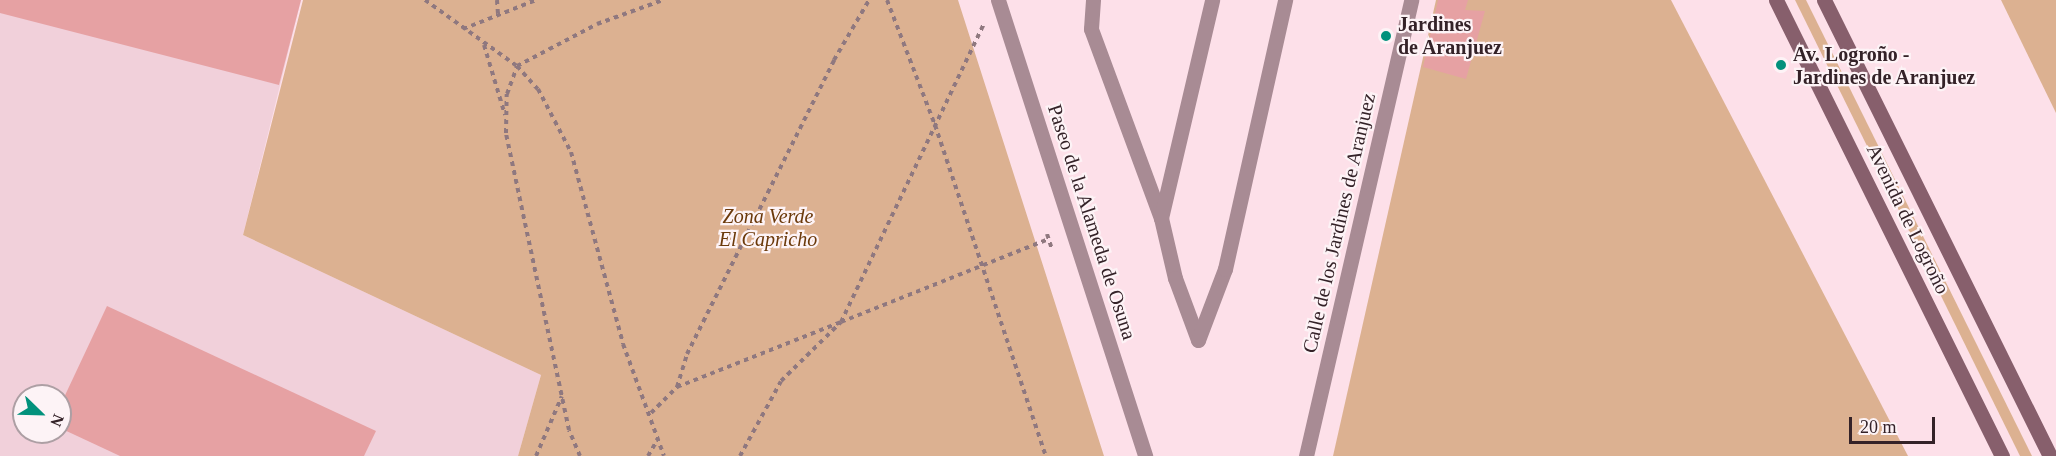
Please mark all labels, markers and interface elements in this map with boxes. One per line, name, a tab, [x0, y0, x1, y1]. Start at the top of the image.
place label: Jardines de Aranjuez	[1398, 13, 1503, 60]
marker: Jardines de Aranjuez	[1379, 29, 1393, 43]
place label: Av. Logroño - Jardines de Aranjuez	[1793, 42, 1976, 89]
marker: Av. Logroño - Jardines de Aranjuez	[1774, 58, 1788, 72]
street label: Calle de los Jardines de Aranjuez	[1297, 90, 1381, 356]
street label: Paseo de la Alameda de Osuna	[1042, 101, 1142, 343]
street label: Avenida de Logroño	[1861, 140, 1955, 298]
park label: Zona Verde El Capricho	[719, 204, 817, 251]
north arrow	[12, 384, 72, 444]
scale bar	[1852, 405, 1938, 443]
text: N	[47, 412, 67, 429]
text: 20 m	[1860, 417, 1897, 437]

